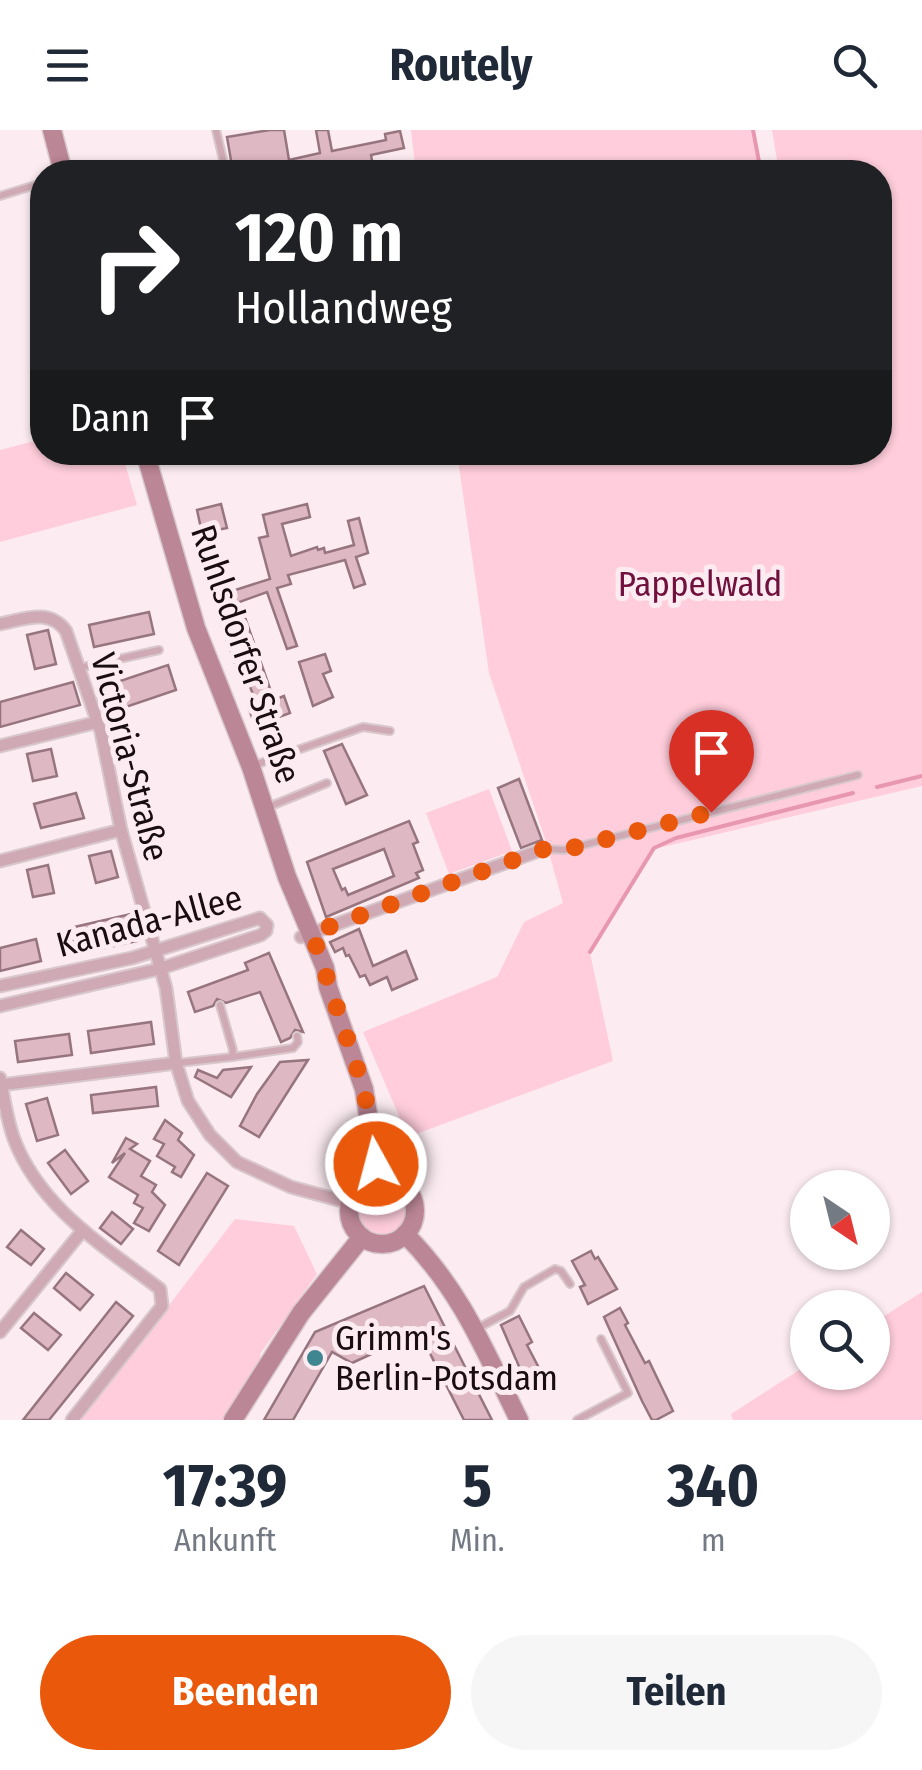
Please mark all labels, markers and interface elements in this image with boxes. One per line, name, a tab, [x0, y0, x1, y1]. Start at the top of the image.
icon: menu	[40, 38, 95, 93]
text: Routely	[389, 38, 533, 92]
icon: search	[827, 38, 882, 93]
text: 120 m	[235, 196, 403, 280]
icon: right	[70, 200, 200, 330]
text: Hollandweg	[235, 281, 452, 335]
icon: arrive	[170, 390, 225, 445]
text: Dann	[70, 395, 150, 441]
street label: Ruhlsdorfer Straße	[182, 519, 310, 789]
park label: Pappelwald	[618, 563, 782, 605]
street label: Victoria-Straße	[82, 648, 178, 866]
pin	[669, 710, 754, 813]
icon: arrive	[684, 725, 739, 780]
street label: Kanada-Allee	[52, 876, 246, 966]
position arrow	[324, 1112, 428, 1216]
north arrow	[790, 1170, 890, 1270]
map controls	[790, 1170, 890, 1390]
button: search	[790, 1290, 890, 1390]
place label: Grimm's Berlin-Potsdam	[335, 1317, 558, 1399]
marker: Grimm's Berlin-Potsdam	[304, 1347, 326, 1369]
text: 17:39	[163, 1450, 287, 1522]
text: 5	[463, 1450, 492, 1522]
text: 340	[667, 1450, 759, 1522]
text: Ankunft	[174, 1521, 276, 1559]
text: Min.	[450, 1521, 505, 1559]
text: m	[701, 1521, 726, 1559]
button: Beenden	[40, 1635, 451, 1750]
button: Teilen	[471, 1635, 882, 1750]

